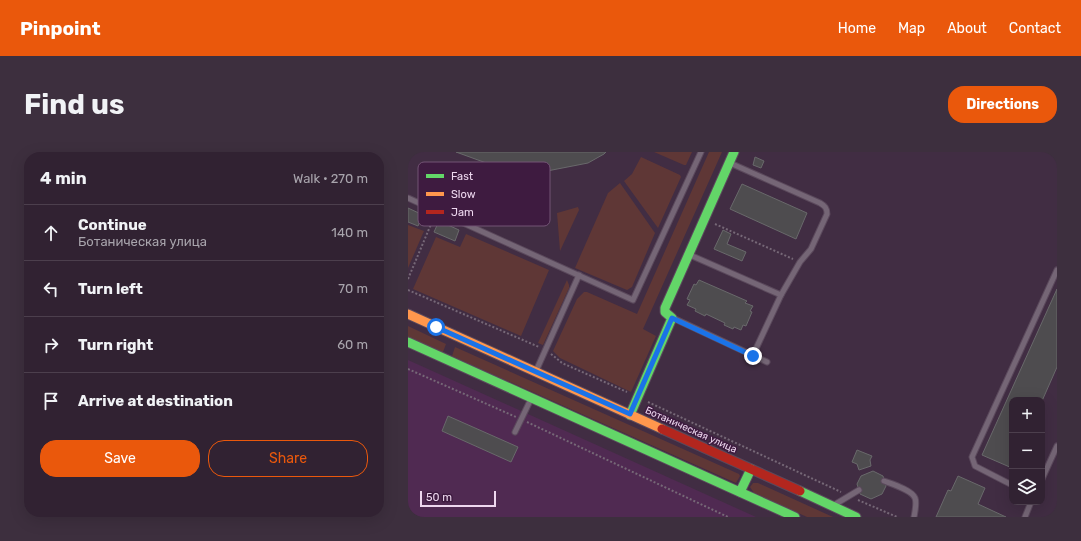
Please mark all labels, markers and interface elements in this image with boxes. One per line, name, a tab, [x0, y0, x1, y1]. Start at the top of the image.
text: Pinpoint	[20, 17, 101, 40]
text: Home	[838, 20, 876, 37]
text: Map	[898, 20, 925, 37]
text: About	[947, 20, 987, 37]
text: Contact	[1009, 20, 1061, 37]
button: Directions	[948, 86, 1057, 123]
text: Find us	[24, 88, 124, 121]
legend	[418, 162, 550, 226]
text: 4 min	[40, 168, 87, 188]
text: Fast	[451, 170, 474, 183]
text: Walk · 270 m	[293, 171, 368, 186]
text: Slow	[451, 188, 476, 201]
text: Jam	[451, 206, 474, 219]
text: Continue	[78, 216, 147, 234]
icon: ahead	[40, 222, 62, 244]
text: 140 m	[331, 225, 368, 240]
text: Ботаническая улица	[78, 234, 207, 249]
icon: left	[40, 278, 62, 300]
text: Turn left	[78, 280, 143, 298]
text: 70 m	[338, 281, 368, 296]
route start	[427, 318, 445, 336]
icon: right	[40, 334, 62, 356]
text: Turn right	[78, 336, 153, 354]
text: 60 m	[337, 337, 368, 352]
route end	[744, 347, 762, 365]
icon: arrive	[40, 390, 62, 412]
text: Arrive at destination	[78, 392, 233, 410]
map controls	[1009, 397, 1045, 505]
button: +	[1009, 397, 1045, 433]
street label: Ботаническая улица	[643, 404, 739, 456]
button: −	[1009, 433, 1045, 469]
button: Save	[40, 440, 200, 477]
button: Share	[208, 440, 368, 477]
button: layers	[1009, 469, 1045, 505]
scale bar	[420, 489, 496, 508]
text: 50 m	[426, 491, 452, 504]

